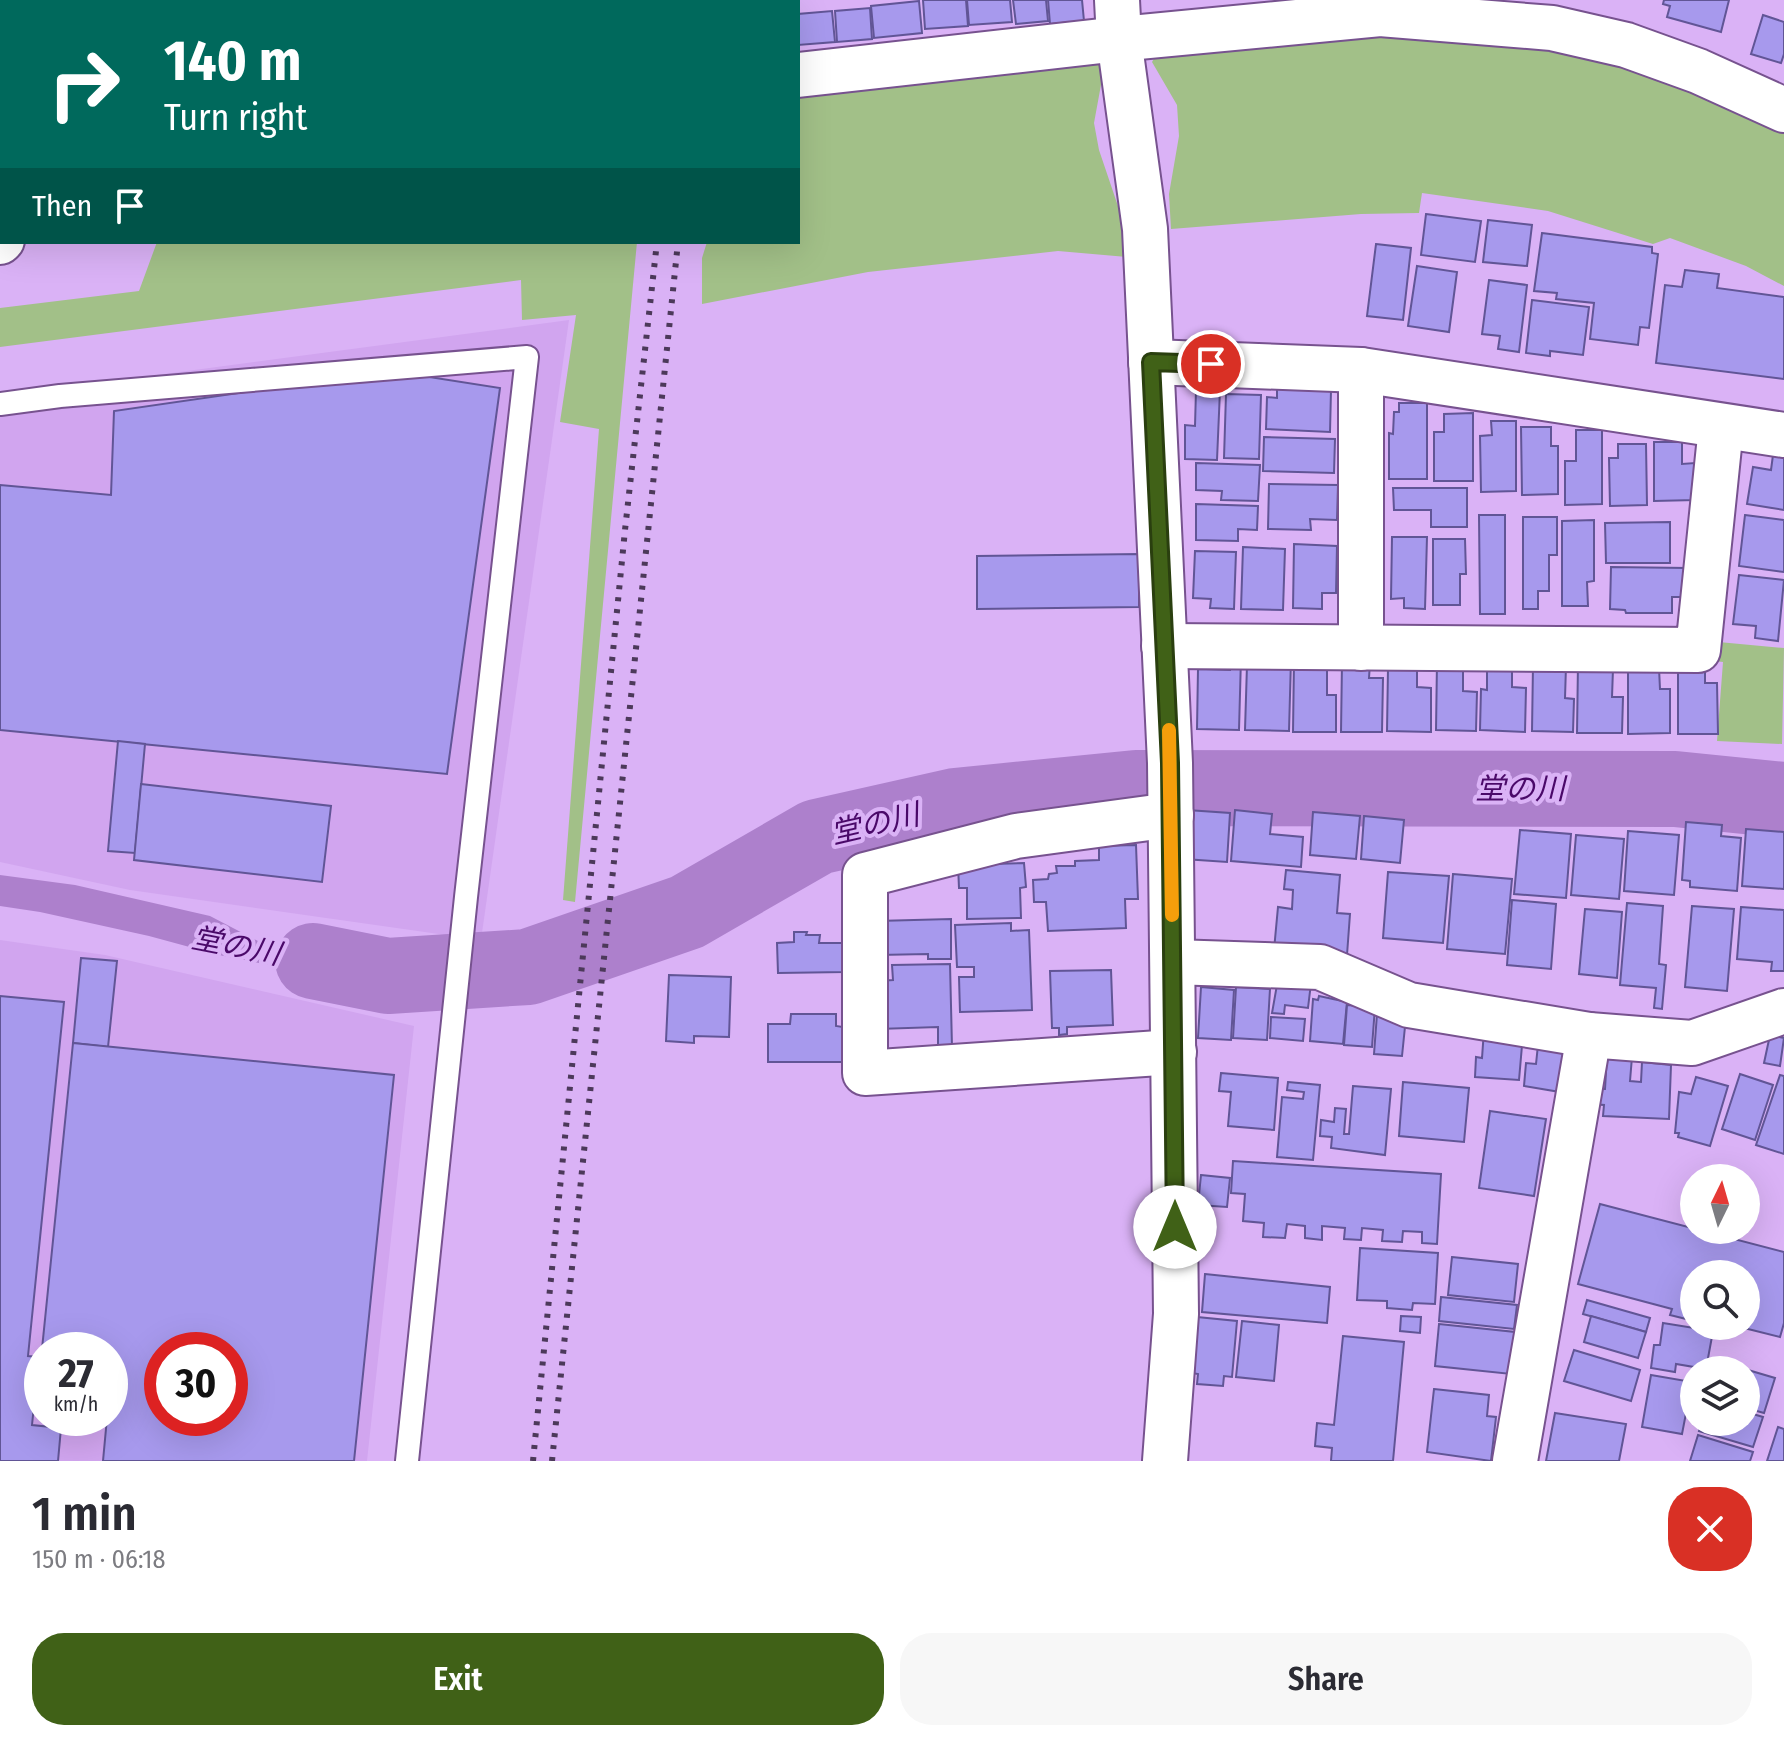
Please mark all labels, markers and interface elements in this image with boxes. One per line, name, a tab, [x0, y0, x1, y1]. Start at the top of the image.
text: 140 m	[164, 28, 301, 95]
icon: right	[32, 32, 136, 136]
text: Turn right	[164, 96, 307, 140]
icon: arrive	[108, 184, 152, 228]
text: Then	[32, 188, 92, 224]
pin	[1177, 330, 1245, 398]
icon: arrive	[1189, 342, 1233, 386]
water label: 堂の川	[1475, 771, 1568, 807]
water label: 堂の川	[827, 796, 926, 852]
water label: 堂の川	[188, 920, 287, 973]
north arrow	[1680, 1164, 1760, 1244]
map controls	[1680, 1164, 1760, 1436]
position arrow	[1133, 1185, 1217, 1269]
button: search	[1680, 1260, 1760, 1340]
speed limit sign: 30	[144, 1332, 248, 1436]
text: 27	[58, 1350, 94, 1398]
button: layers	[1680, 1356, 1760, 1436]
text: km/h	[54, 1392, 98, 1416]
text: 1 min	[32, 1485, 137, 1543]
button: close	[1668, 1487, 1752, 1571]
text: 150 m · 06:18	[32, 1544, 165, 1575]
button: Exit	[32, 1633, 884, 1725]
button: Share	[900, 1633, 1752, 1725]

